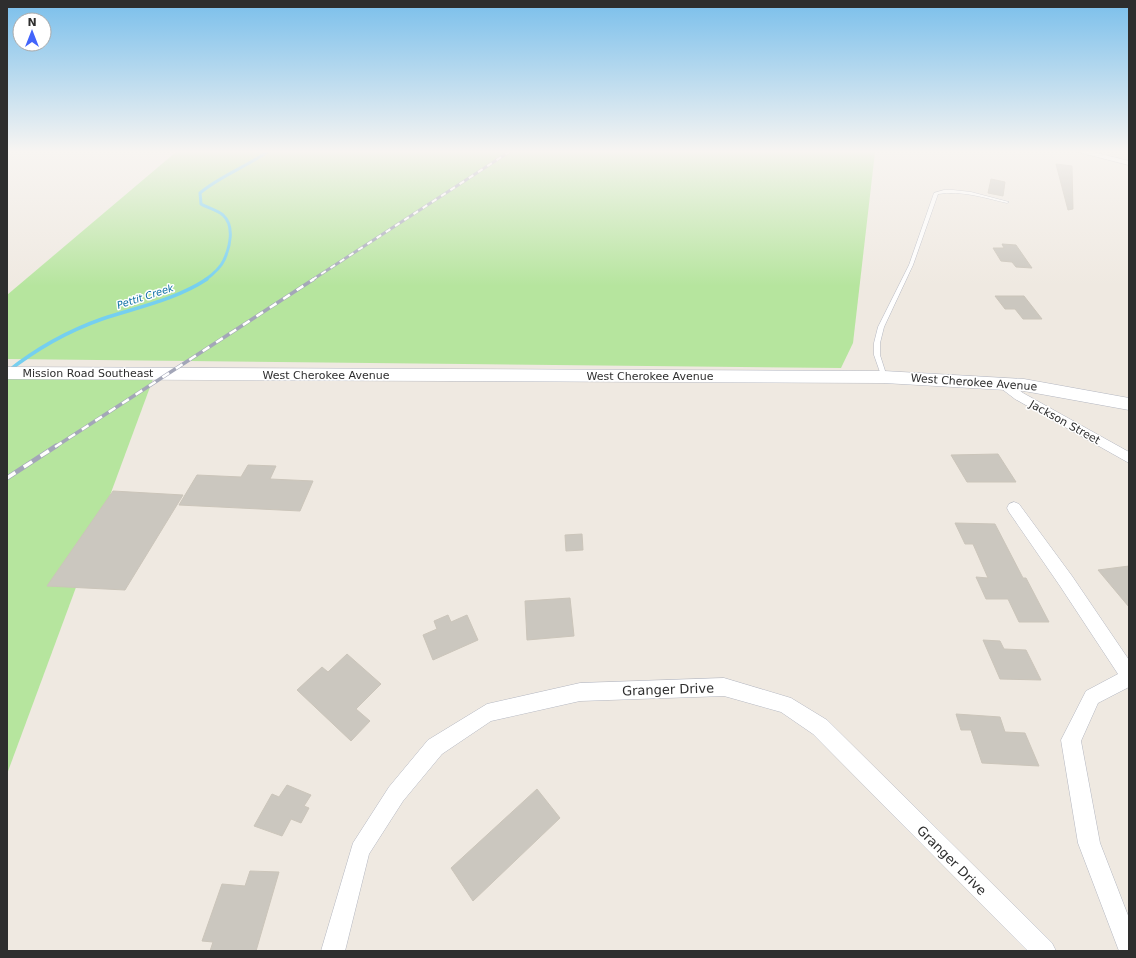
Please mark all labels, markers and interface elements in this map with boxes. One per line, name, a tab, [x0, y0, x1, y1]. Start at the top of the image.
north arrow	[12, 12, 52, 52]
text: N	[27, 16, 37, 29]
water label: Pettit Creek	[115, 282, 176, 311]
street label: Mission Road Southeast	[23, 367, 154, 380]
street label: West Cherokee Avenue	[263, 369, 390, 382]
street label: West Cherokee Avenue	[587, 370, 714, 383]
street label: West Cherokee Avenue	[910, 372, 1038, 393]
street label: Jackson Street	[1026, 397, 1103, 448]
street label: Granger Drive	[622, 680, 714, 699]
street label: Granger Drive	[914, 823, 989, 898]

